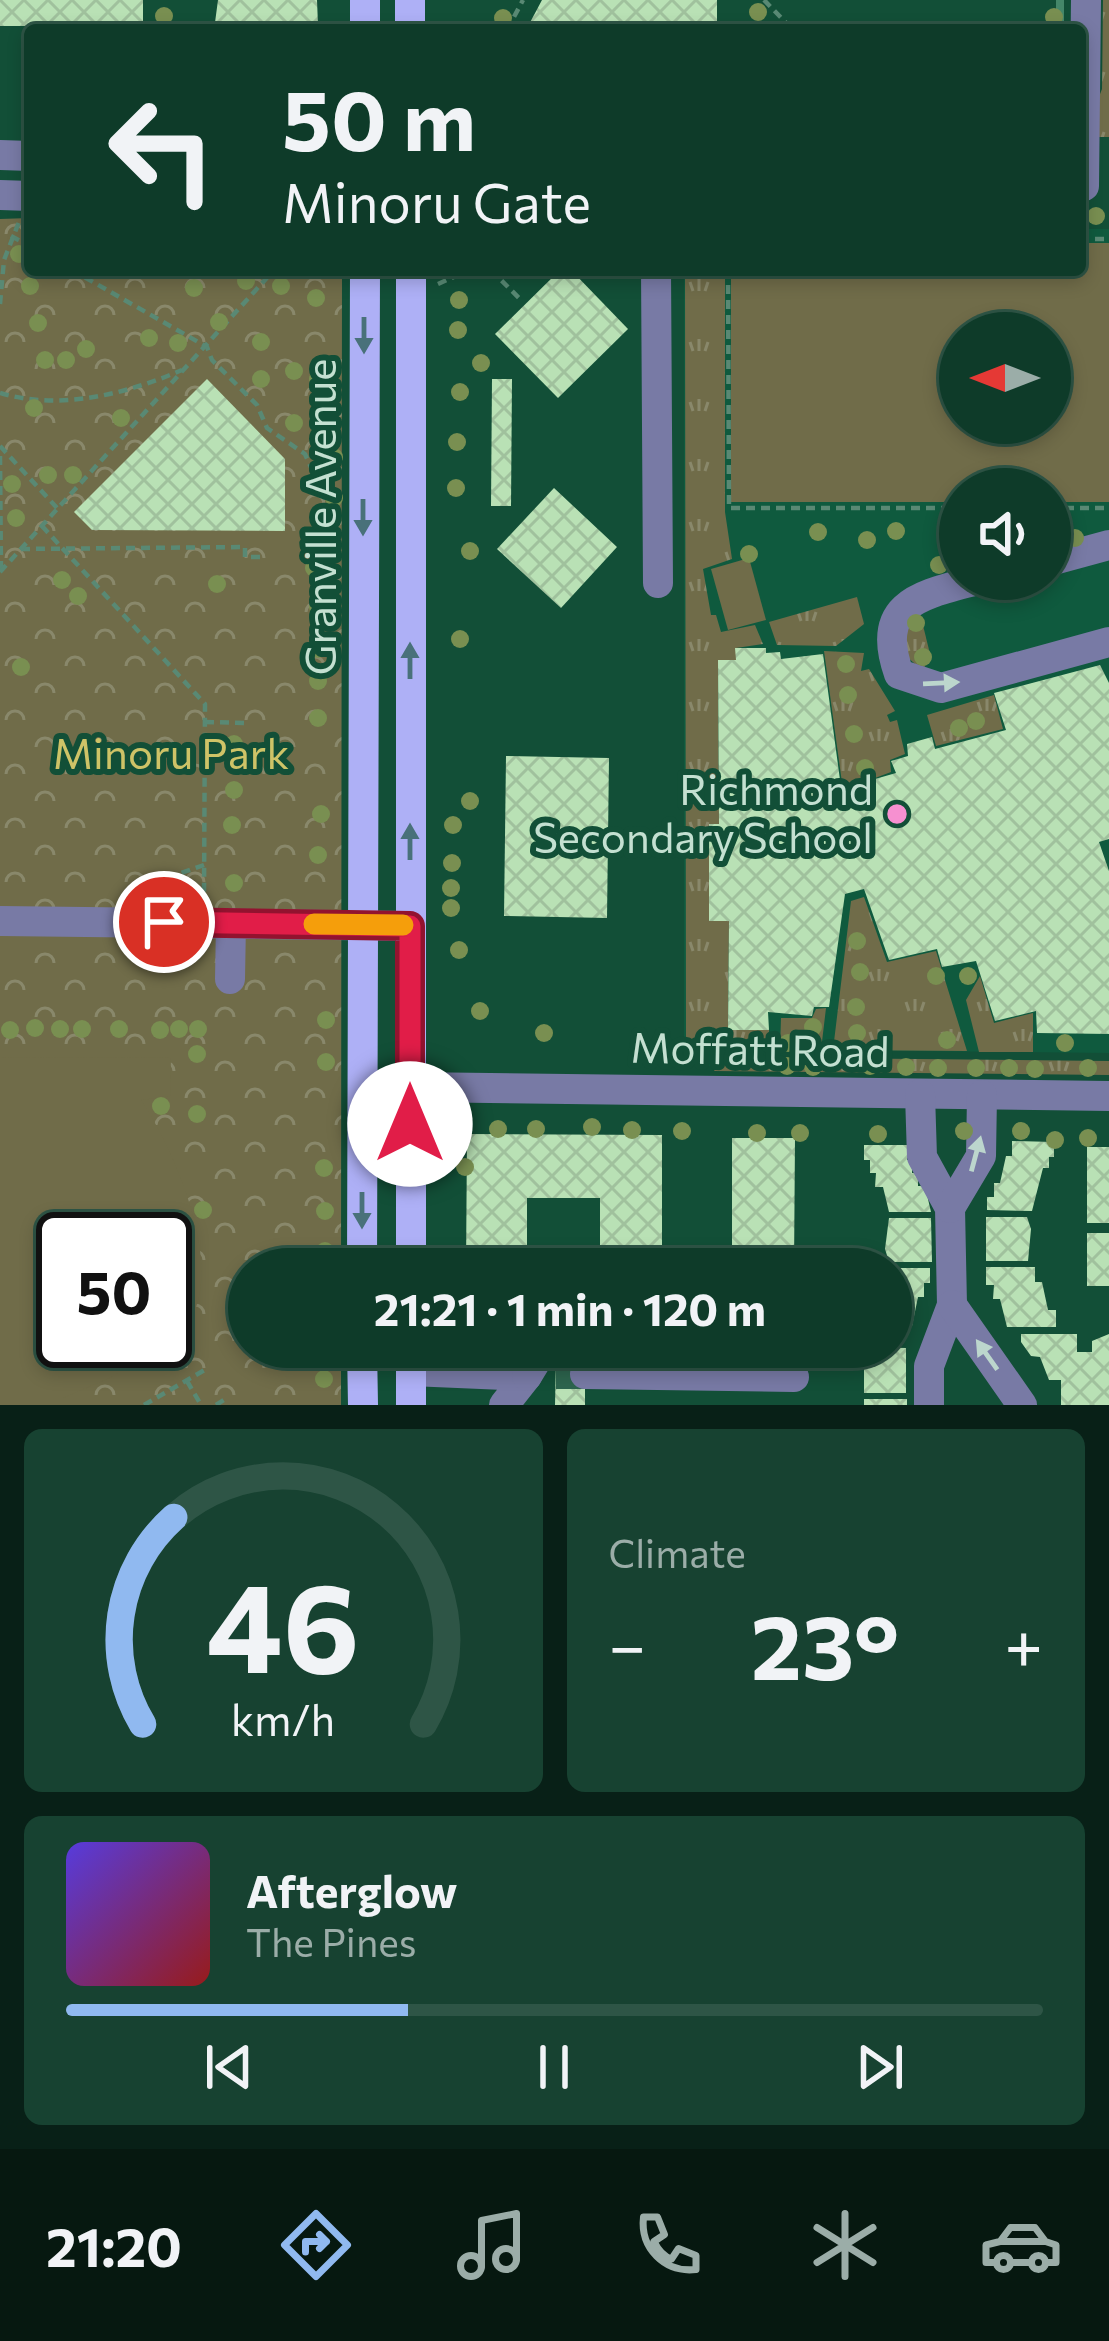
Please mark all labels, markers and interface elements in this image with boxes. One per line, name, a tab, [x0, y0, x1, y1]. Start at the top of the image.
text: 50 m	[282, 66, 476, 168]
icon: left	[84, 72, 240, 228]
text: Minoru Gate	[282, 168, 591, 234]
north arrow	[939, 312, 1071, 444]
map controls	[939, 312, 1071, 600]
one-way arrow	[355, 317, 374, 355]
street label: Granville Avenue	[293, 359, 345, 675]
button: sound	[939, 468, 1071, 600]
one-way arrow	[353, 499, 373, 537]
one-way arrow	[400, 641, 420, 679]
one-way arrow	[923, 674, 961, 693]
park label: Minoru Park	[53, 726, 289, 778]
place label: Richmond Secondary School	[533, 762, 873, 862]
marker: Richmond Secondary School	[884, 801, 910, 827]
one-way arrow	[400, 822, 420, 860]
pin	[113, 871, 215, 973]
icon: arrive	[131, 889, 197, 955]
street label: Moffatt Road	[630, 1020, 890, 1076]
position arrow	[347, 1061, 473, 1187]
one-way arrow	[967, 1136, 986, 1173]
one-way arrow	[352, 1192, 372, 1230]
speed limit sign: 50	[36, 1212, 192, 1368]
text: 21:21 · 1 min · 120 m	[374, 1280, 766, 1335]
one-way arrow	[976, 1339, 999, 1371]
text: Climate	[609, 1528, 746, 1576]
text: 46	[206, 1546, 360, 1699]
text: 23°	[751, 1588, 899, 1699]
text: −	[609, 1603, 646, 1684]
text: +	[1004, 1603, 1043, 1684]
text: km/h	[231, 1691, 335, 1744]
text: Afterglow	[246, 1862, 457, 1917]
text: The Pines	[246, 1917, 417, 1965]
icon: previous	[196, 2034, 262, 2100]
icon: pause	[521, 2034, 587, 2100]
icon: next	[847, 2034, 913, 2100]
icon: directions	[274, 2203, 358, 2287]
icon: music	[450, 2203, 534, 2287]
icon: phone	[626, 2203, 710, 2287]
icon: climate	[803, 2203, 887, 2287]
icon: car	[979, 2203, 1063, 2287]
text: 21:20	[46, 2212, 182, 2278]

